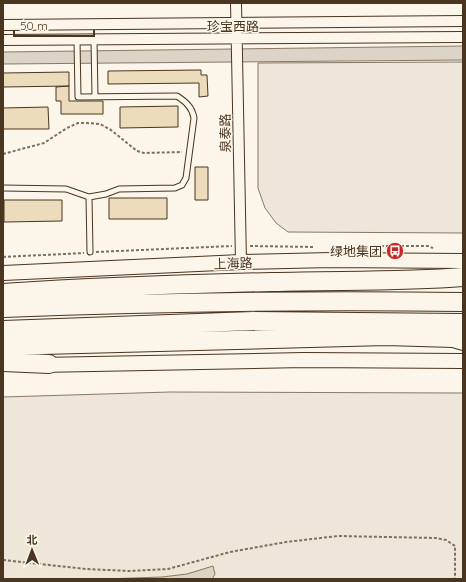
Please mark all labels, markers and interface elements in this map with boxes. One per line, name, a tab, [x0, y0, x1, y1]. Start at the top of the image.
scale bar	[14, 12, 94, 38]
text: 50 m	[20, 18, 48, 33]
street label: 珍宝西路	[207, 18, 259, 34]
street label: 泉泰路	[217, 113, 233, 153]
bus stop icon: 绿地集团	[385, 241, 405, 261]
place label: 绿地集团	[330, 243, 382, 259]
street label: 上海路	[213, 254, 253, 272]
north arrow	[12, 530, 52, 570]
text: 北	[26, 533, 37, 547]

